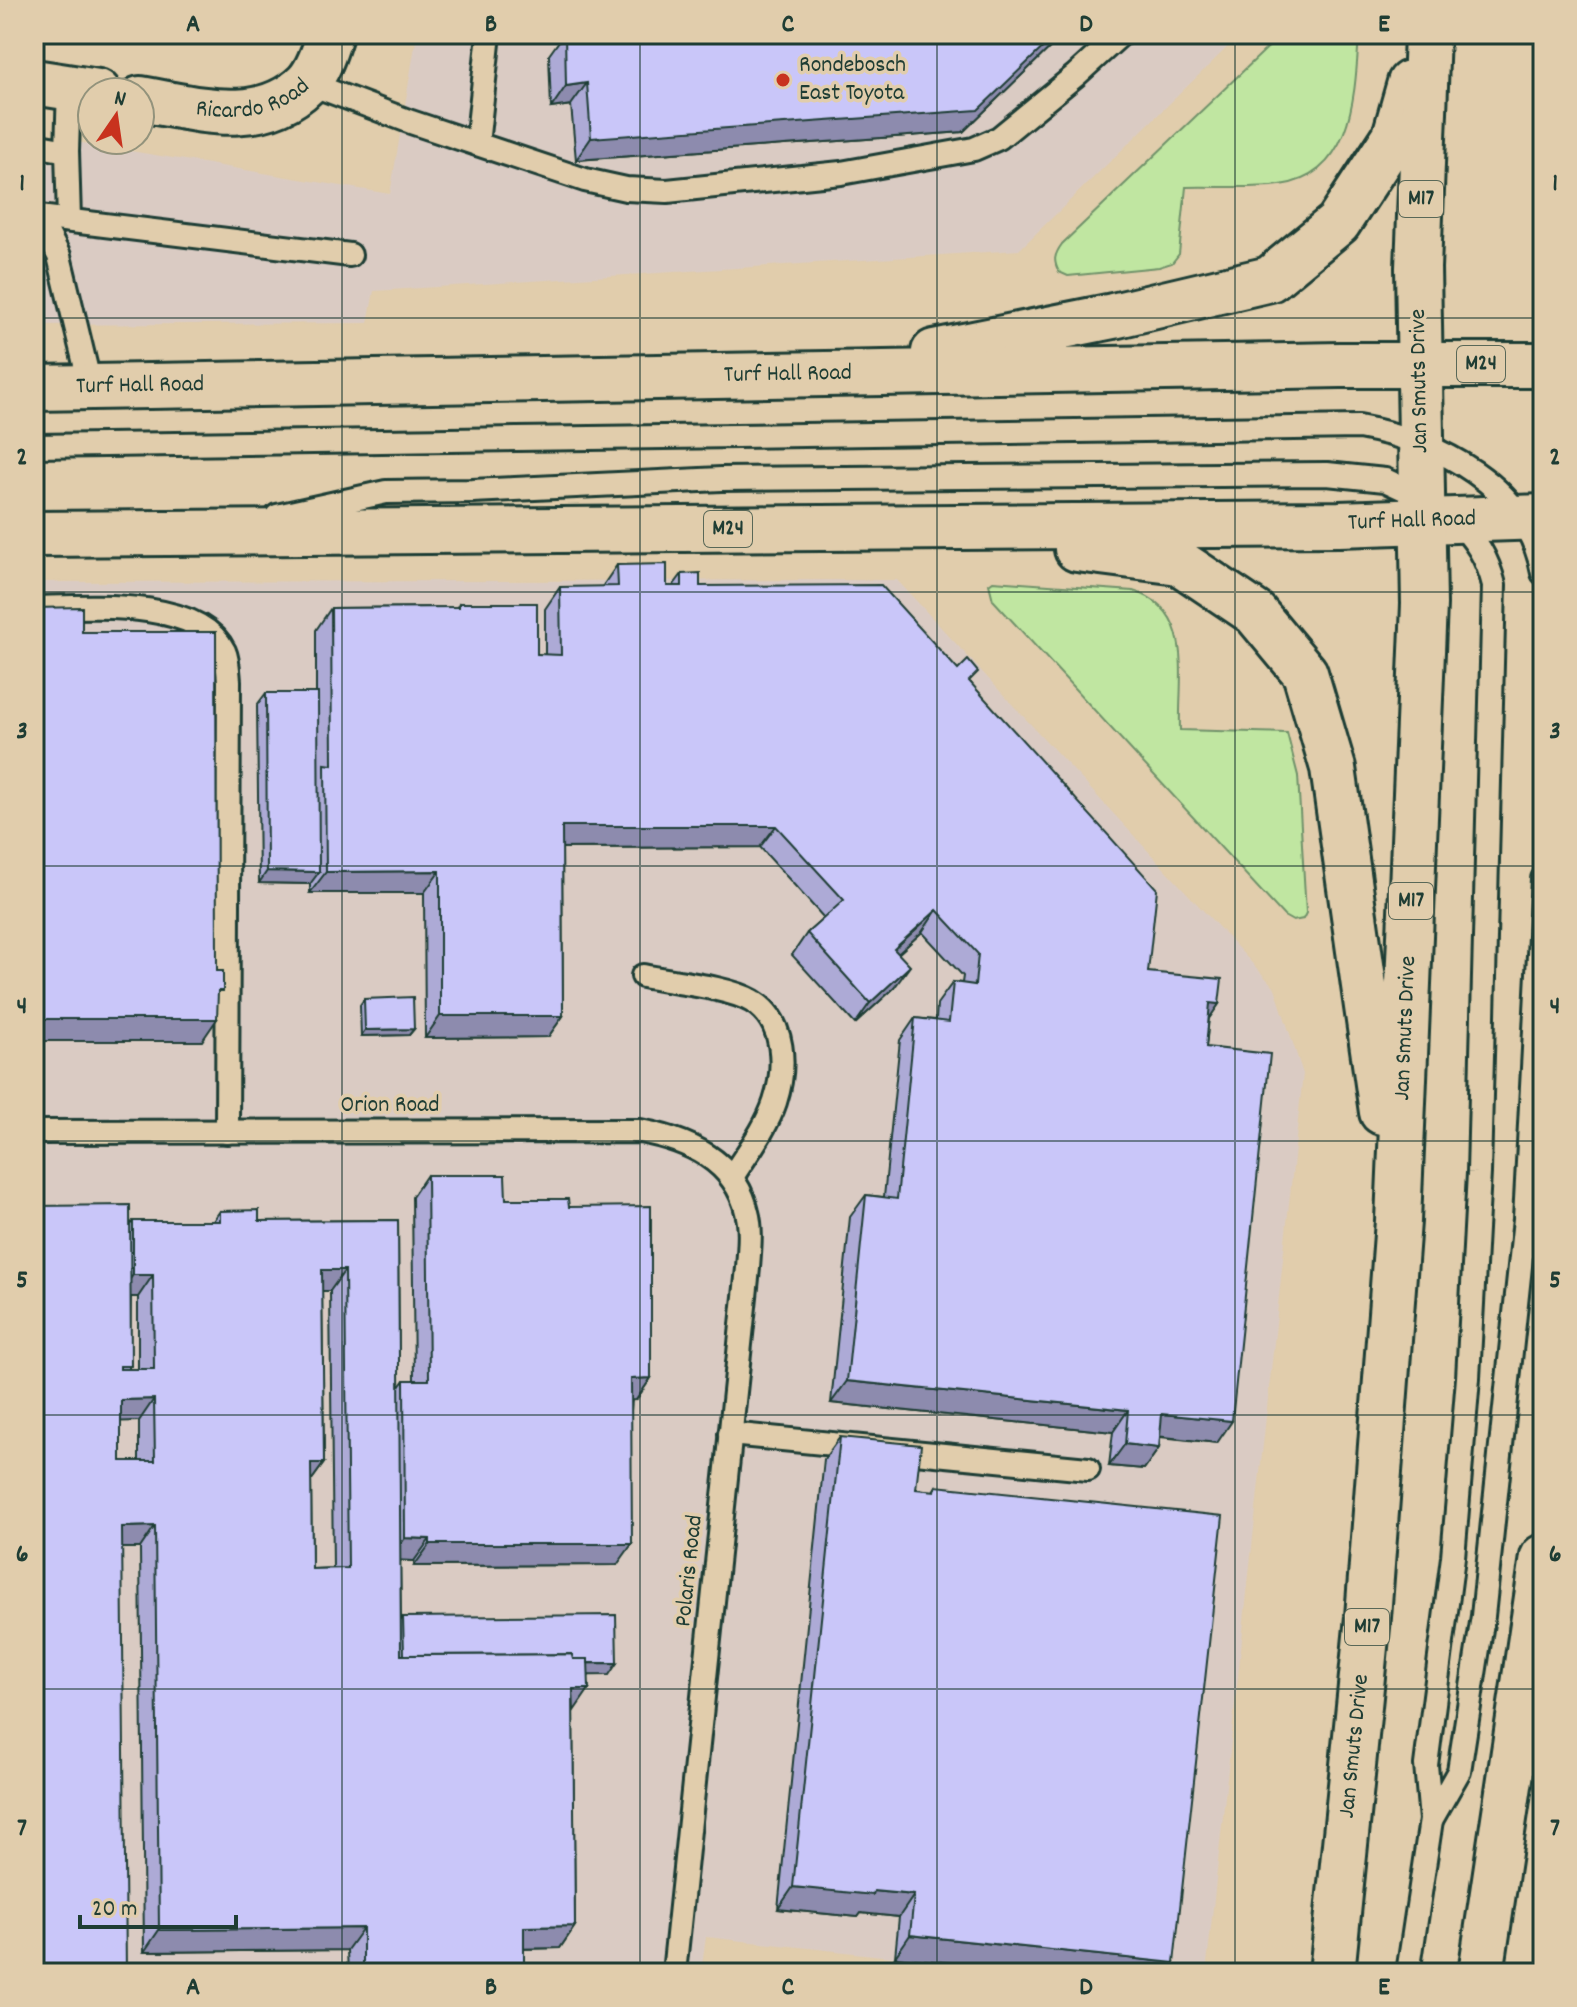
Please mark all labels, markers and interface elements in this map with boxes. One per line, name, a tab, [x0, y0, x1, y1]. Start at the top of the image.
text: A	[186, 7, 200, 44]
text: B	[485, 7, 497, 44]
text: C	[782, 7, 795, 44]
text: D	[1079, 7, 1093, 44]
text: E	[1378, 7, 1390, 44]
place label: Rondebosch East Toyota	[799, 49, 906, 111]
street label: Ricardo Road	[194, 71, 318, 129]
marker: Rondebosch East Toyota	[774, 71, 792, 89]
north arrow	[76, 76, 156, 156]
text: N	[111, 84, 129, 116]
text: 1	[19, 166, 25, 203]
text: 1	[1552, 166, 1558, 203]
road number: M17	[1399, 181, 1443, 217]
street label: Jan Smuts Drive	[1402, 308, 1438, 454]
road number: M24	[1457, 346, 1505, 382]
street label: Turf Hall Road	[723, 357, 852, 393]
street label: Turf Hall Road	[76, 368, 204, 404]
text: 2	[16, 440, 28, 477]
text: 2	[1549, 440, 1561, 477]
street label: Turf Hall Road	[1347, 502, 1477, 541]
road number: M24	[704, 511, 752, 547]
text: 3	[16, 714, 28, 751]
text: 3	[1549, 714, 1561, 751]
road number: M17	[1389, 883, 1433, 919]
street label: Jan Smuts Drive	[1386, 955, 1426, 1101]
text: 4	[17, 989, 27, 1026]
text: 4	[1550, 989, 1560, 1026]
street label: Orion Road	[340, 1089, 440, 1123]
text: 5	[16, 1263, 28, 1300]
text: 5	[1549, 1263, 1561, 1300]
street label: Polaris Road	[667, 1513, 713, 1629]
text: 6	[16, 1537, 28, 1574]
text: 6	[1549, 1537, 1561, 1574]
road number: M17	[1345, 1609, 1389, 1645]
street label: Jan Smuts Drive	[1331, 1672, 1379, 1820]
text: 7	[17, 1811, 27, 1848]
text: 7	[1550, 1811, 1560, 1848]
scale bar	[80, 1879, 236, 1929]
text: 20 m	[92, 1893, 138, 1927]
text: A	[186, 1970, 200, 2007]
text: B	[485, 1970, 497, 2007]
text: C	[782, 1970, 795, 2007]
text: D	[1079, 1970, 1093, 2007]
text: E	[1378, 1970, 1390, 2007]

